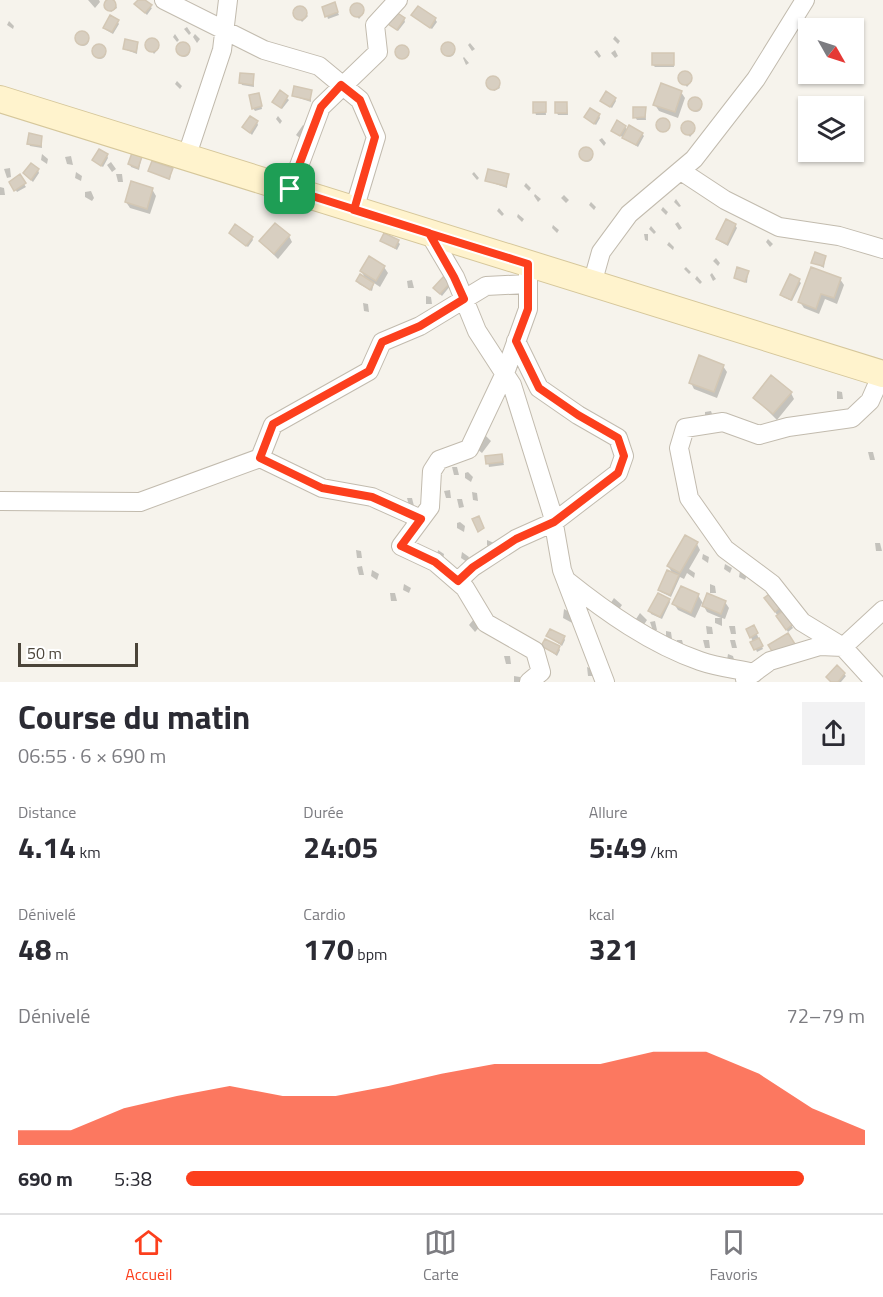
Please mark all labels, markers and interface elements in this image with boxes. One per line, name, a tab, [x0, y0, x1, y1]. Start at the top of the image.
north arrow	[798, 18, 864, 84]
map controls	[798, 18, 864, 162]
button: layers	[798, 96, 864, 162]
pin	[264, 163, 315, 214]
icon: arrive	[273, 172, 306, 205]
scale bar	[18, 640, 138, 668]
text: 50 m	[27, 641, 62, 665]
text: Course du matin	[18, 692, 250, 742]
button: share	[802, 702, 865, 765]
text: 06:55 · 6 × 690 m	[18, 740, 166, 771]
text: Distance	[18, 800, 76, 824]
text: Durée	[303, 800, 344, 824]
text: Allure	[589, 800, 628, 824]
text: 4.14	[18, 824, 76, 870]
text: 24:05	[303, 824, 378, 870]
text: 5:49	[589, 824, 647, 870]
text: km	[76, 840, 101, 864]
text: /km	[647, 840, 678, 864]
text: Dénivelé	[18, 902, 76, 926]
text: Cardio	[303, 902, 346, 926]
text: kcal	[589, 902, 615, 926]
text: 48	[18, 926, 52, 972]
text: 170	[303, 926, 354, 972]
text: 321	[589, 926, 639, 972]
text: m	[52, 942, 69, 966]
text: bpm	[354, 942, 387, 966]
text: Dénivelé	[18, 1000, 90, 1031]
text: 72–79 m	[786, 1000, 865, 1031]
text: 690 m	[18, 1163, 73, 1194]
text: 5:38	[114, 1163, 152, 1194]
tab: Accueil	[125, 1226, 172, 1286]
tab: Carte	[423, 1226, 459, 1286]
tab: Favoris	[709, 1226, 758, 1286]

